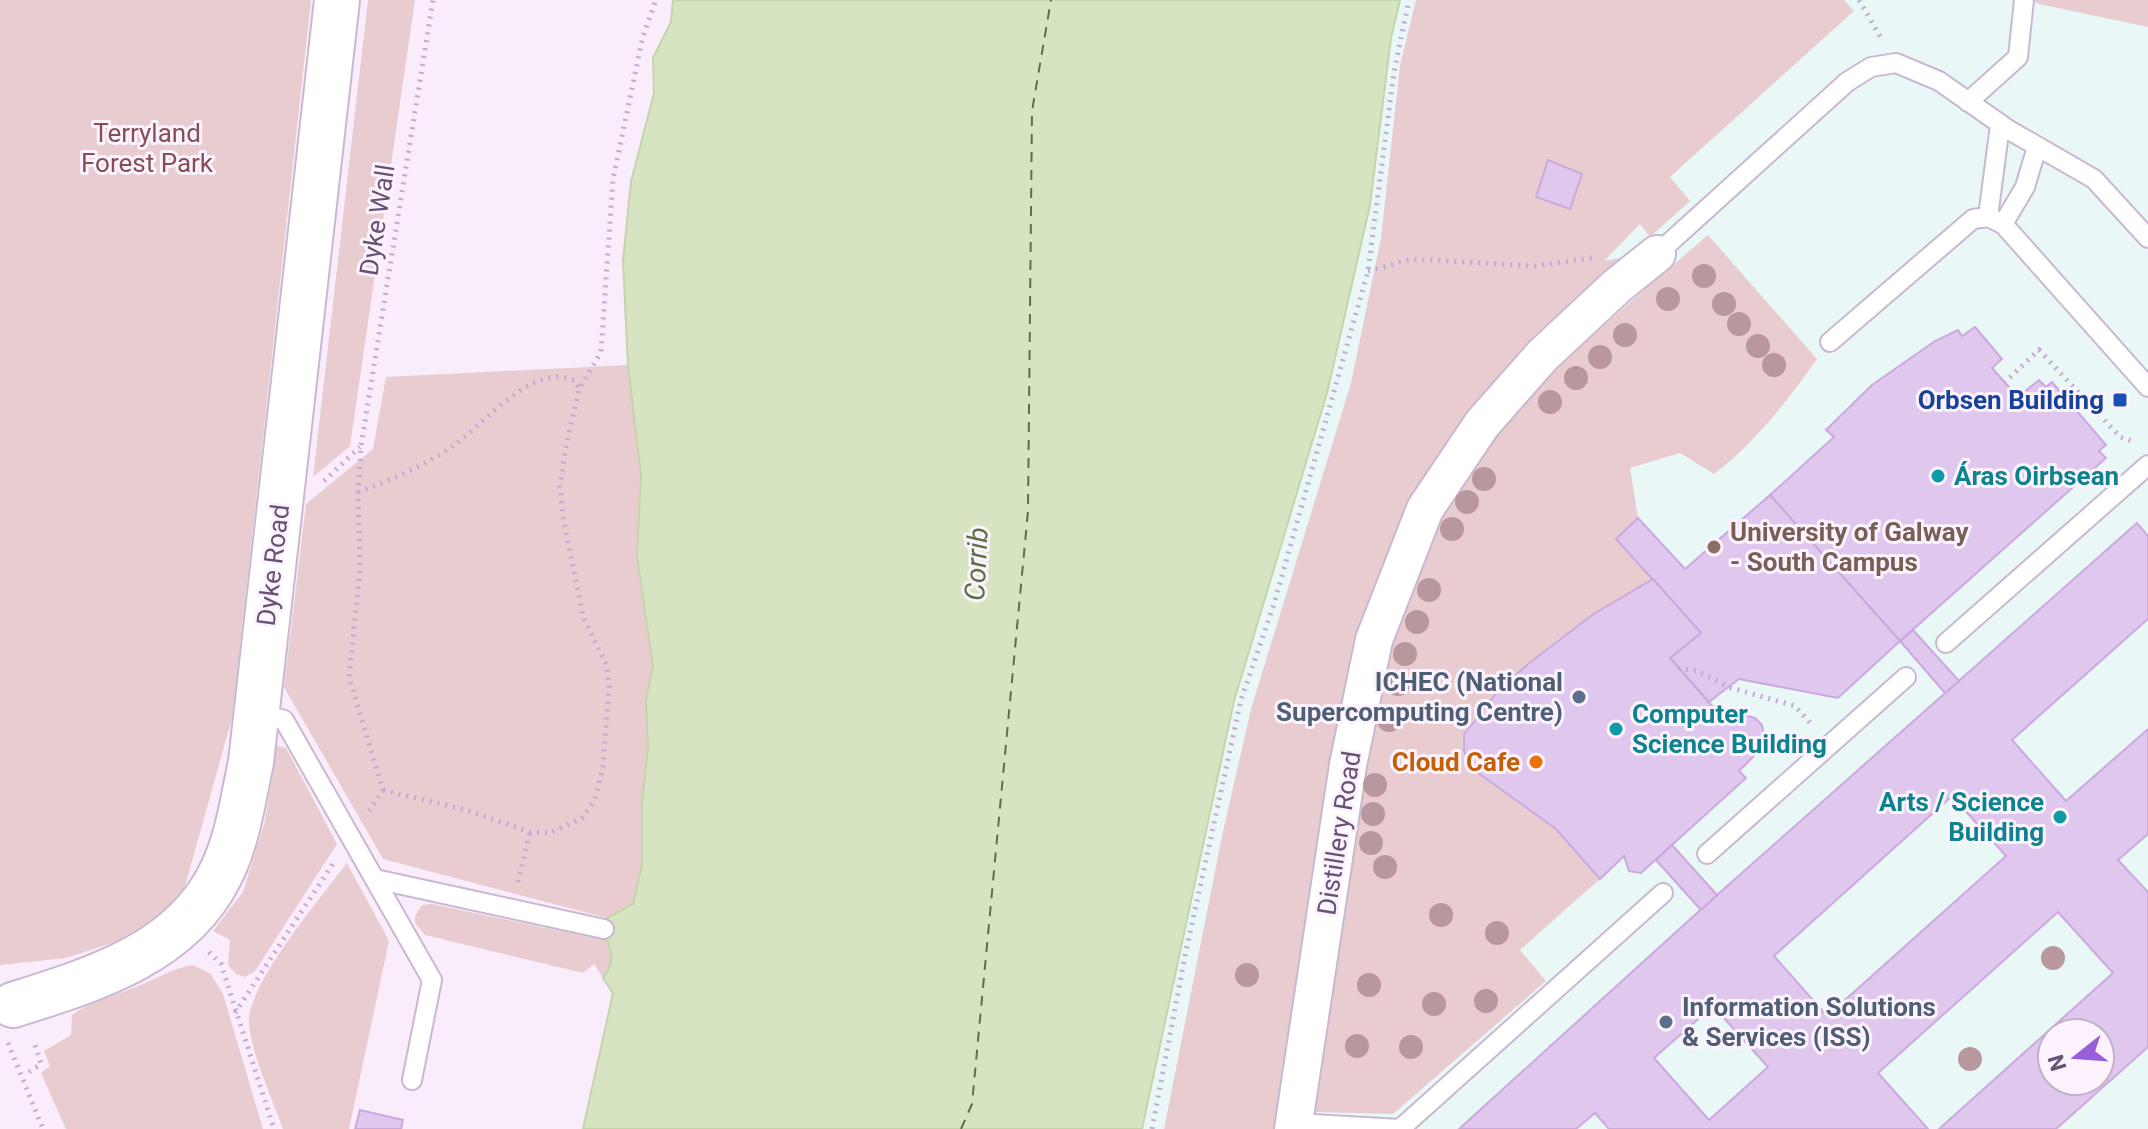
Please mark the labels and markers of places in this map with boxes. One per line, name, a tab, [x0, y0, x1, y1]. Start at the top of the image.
place label: Orbsen Building	[1918, 385, 2104, 415]
marker: Orbsen Building	[2111, 391, 2129, 409]
place label: Áras Oirbsean	[1954, 461, 2119, 491]
marker: Áras Oirbsean	[1929, 467, 1947, 485]
place label: University of Galway - South Campus	[1730, 517, 1970, 577]
marker: University of Galway - South Campus	[1705, 538, 1723, 556]
place label: ICHEC (National Supercomputing Centre)	[1276, 667, 1563, 727]
marker: ICHEC (National Supercomputing Centre)	[1570, 688, 1588, 706]
place label: Computer Science Building	[1632, 699, 1827, 759]
marker: Computer Science Building	[1607, 720, 1625, 738]
place label: Cloud Cafe	[1392, 747, 1520, 777]
marker: Cloud Cafe	[1527, 753, 1545, 771]
place label: Arts / Science Building	[1879, 787, 2044, 847]
marker: Arts / Science Building	[2051, 808, 2069, 826]
place label: Information Solutions & Services (ISS)	[1682, 992, 1936, 1052]
marker: Information Solutions & Services (ISS)	[1657, 1013, 1675, 1031]

